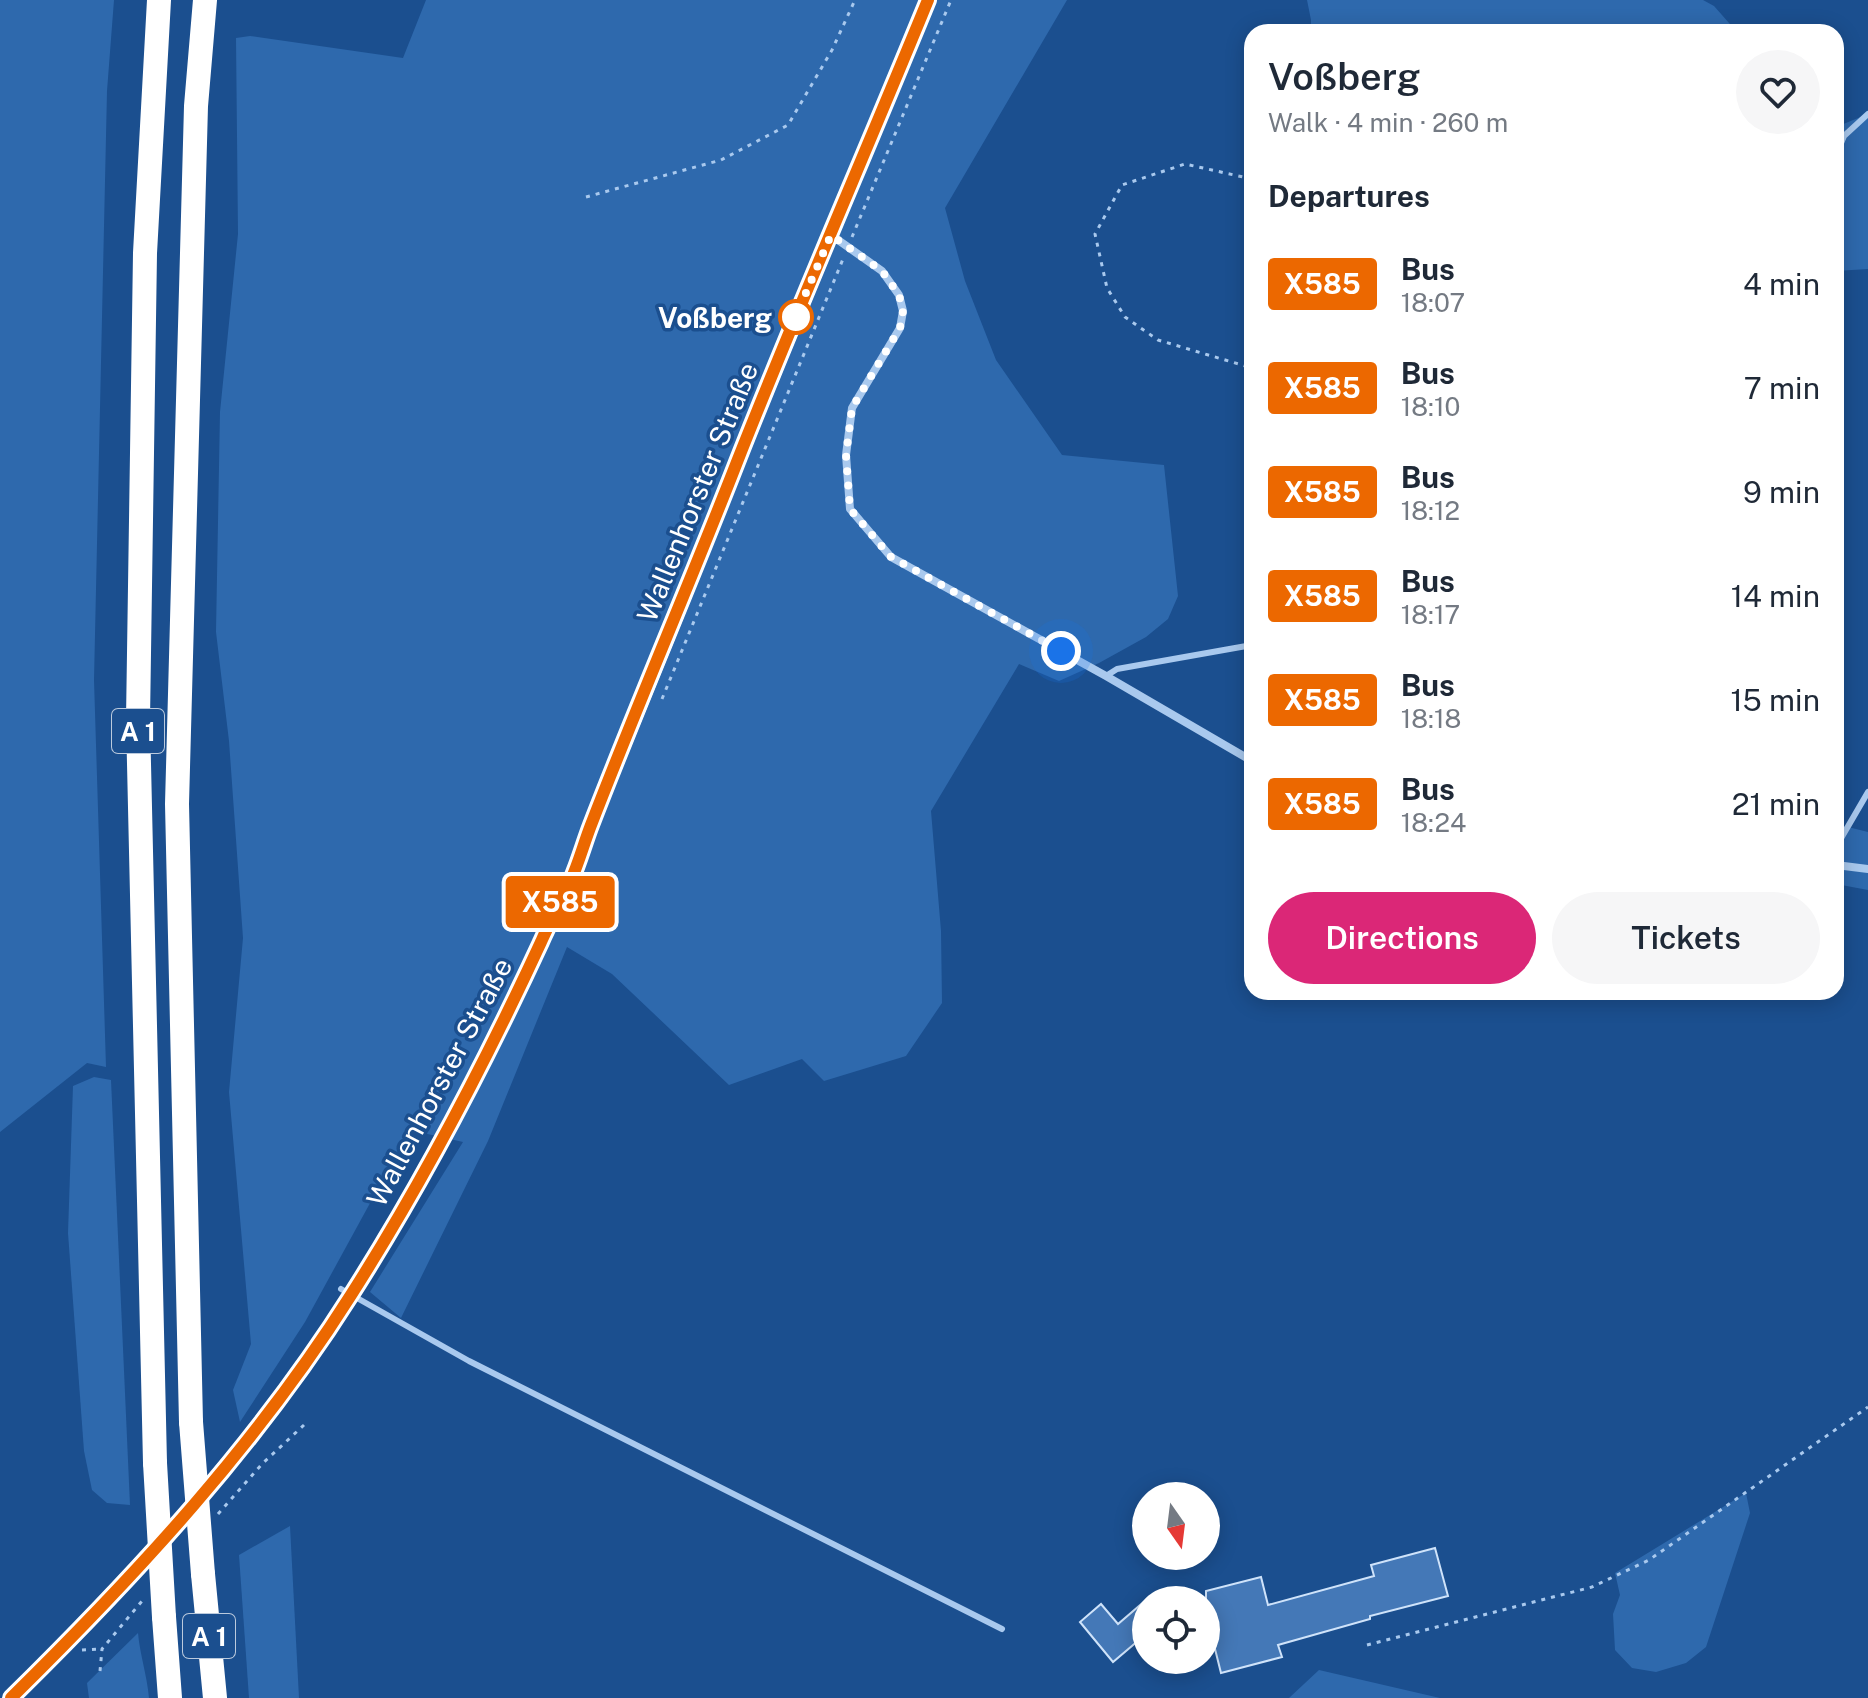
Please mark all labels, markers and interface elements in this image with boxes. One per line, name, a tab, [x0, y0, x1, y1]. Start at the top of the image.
button: heart	[1736, 50, 1820, 134]
text: Voßberg	[1268, 54, 1420, 99]
text: Walk · 4 min · 260 m	[1268, 107, 1508, 138]
text: Departures	[1268, 178, 1430, 214]
text: Bus	[1401, 251, 1455, 287]
text: 4 min	[1743, 266, 1820, 302]
text: X585	[1284, 267, 1361, 300]
text: 18:07	[1401, 287, 1465, 318]
marker: Voßberg	[779, 300, 813, 334]
place label: Voßberg	[658, 301, 772, 334]
text: Bus	[1401, 355, 1455, 391]
street label: Wallenhorster Straße	[630, 357, 764, 627]
text: 7 min	[1744, 370, 1820, 406]
text: X585	[1284, 371, 1361, 404]
text: 18:10	[1401, 391, 1460, 422]
text: Bus	[1401, 459, 1455, 495]
text: 9 min	[1743, 474, 1820, 510]
text: X585	[1284, 475, 1361, 508]
text: 18:12	[1401, 495, 1460, 526]
text: Bus	[1401, 563, 1455, 599]
text: 14 min	[1731, 578, 1820, 614]
text: X585	[1284, 579, 1361, 612]
text: 18:17	[1401, 599, 1460, 630]
your location	[1041, 631, 1081, 671]
text: Bus	[1401, 667, 1455, 703]
text: 15 min	[1730, 682, 1820, 718]
text: X585	[1284, 683, 1361, 716]
text: 18:18	[1401, 703, 1461, 734]
road number: A 1	[112, 709, 164, 753]
text: Bus	[1401, 771, 1455, 807]
text: 21 min	[1732, 786, 1820, 822]
text: X585	[1284, 787, 1361, 820]
text: 18:24	[1401, 807, 1466, 838]
line badge: X585	[504, 876, 616, 928]
text: X585	[522, 885, 598, 918]
button: Directions	[1268, 892, 1536, 984]
button: Tickets	[1552, 892, 1820, 984]
street label: Wallenhorster Straße	[359, 952, 519, 1212]
north arrow	[1132, 1482, 1220, 1570]
map controls	[1132, 1482, 1220, 1674]
button: locate	[1132, 1586, 1220, 1674]
road number: A 1	[183, 1614, 235, 1658]

